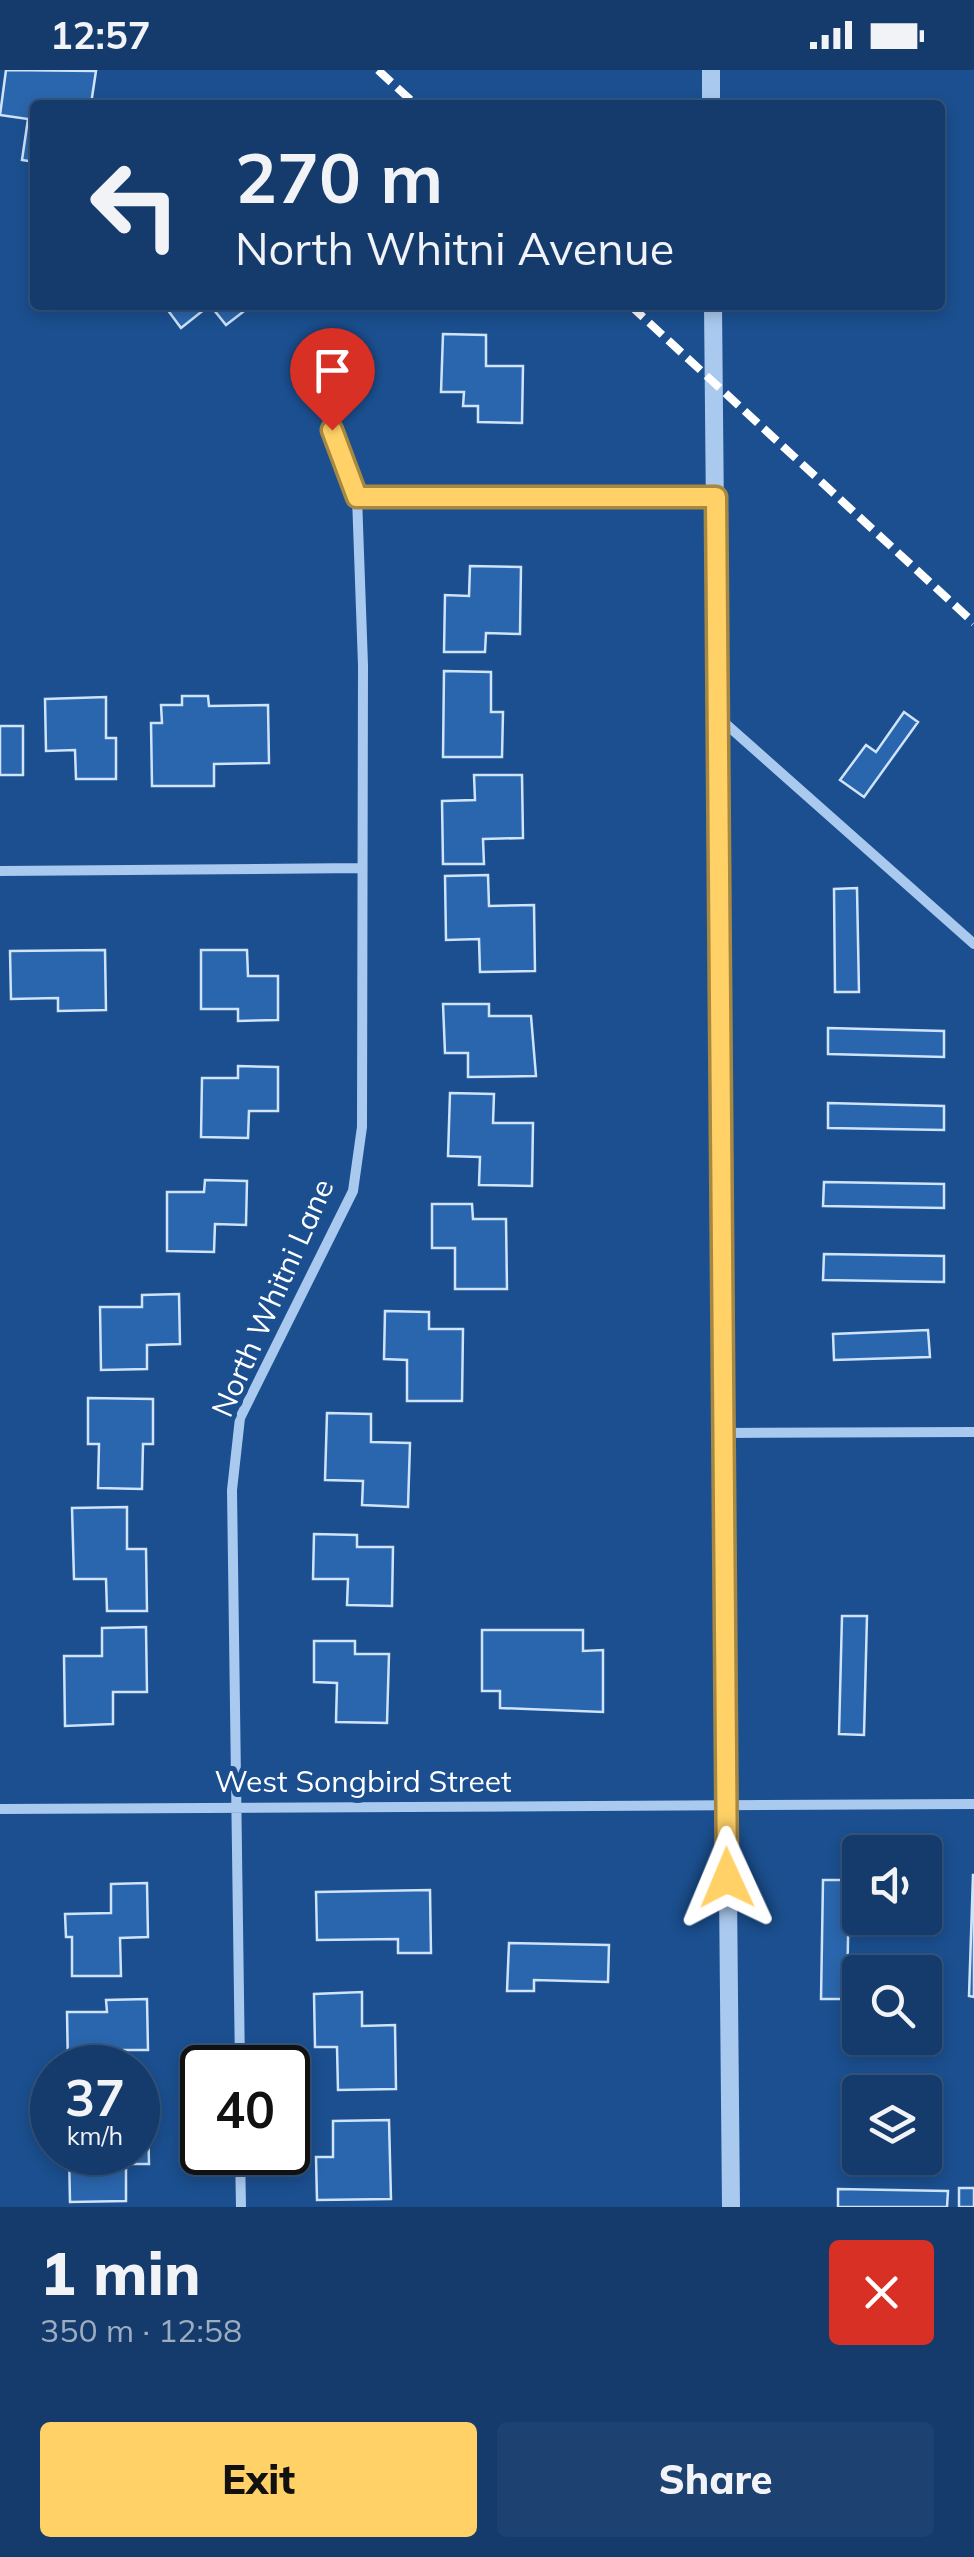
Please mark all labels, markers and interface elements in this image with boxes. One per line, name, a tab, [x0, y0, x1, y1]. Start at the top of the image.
text: 12:57	[50, 11, 151, 59]
text: 270 m	[235, 133, 443, 221]
icon: left	[70, 140, 200, 270]
text: North Whitni Avenue	[235, 220, 674, 276]
pin	[290, 328, 375, 431]
icon: arrive	[305, 343, 360, 398]
street label: North Whitni Lane	[203, 1173, 342, 1422]
street label: West Songbird Street	[214, 1762, 512, 1800]
position arrow	[675, 1826, 779, 1930]
map controls	[842, 1835, 942, 2175]
button: sound	[842, 1835, 942, 1935]
button: search	[842, 1955, 942, 2055]
speed limit sign: 40	[180, 2045, 310, 2175]
text: 37	[65, 2066, 125, 2129]
button: layers	[842, 2075, 942, 2175]
text: km/h	[67, 2120, 123, 2151]
text: 1 min	[40, 2235, 201, 2310]
button: close	[829, 2240, 934, 2345]
text: 350 m · 12:58	[40, 2310, 242, 2350]
button: Exit	[40, 2422, 477, 2537]
button: Share	[497, 2422, 934, 2537]

